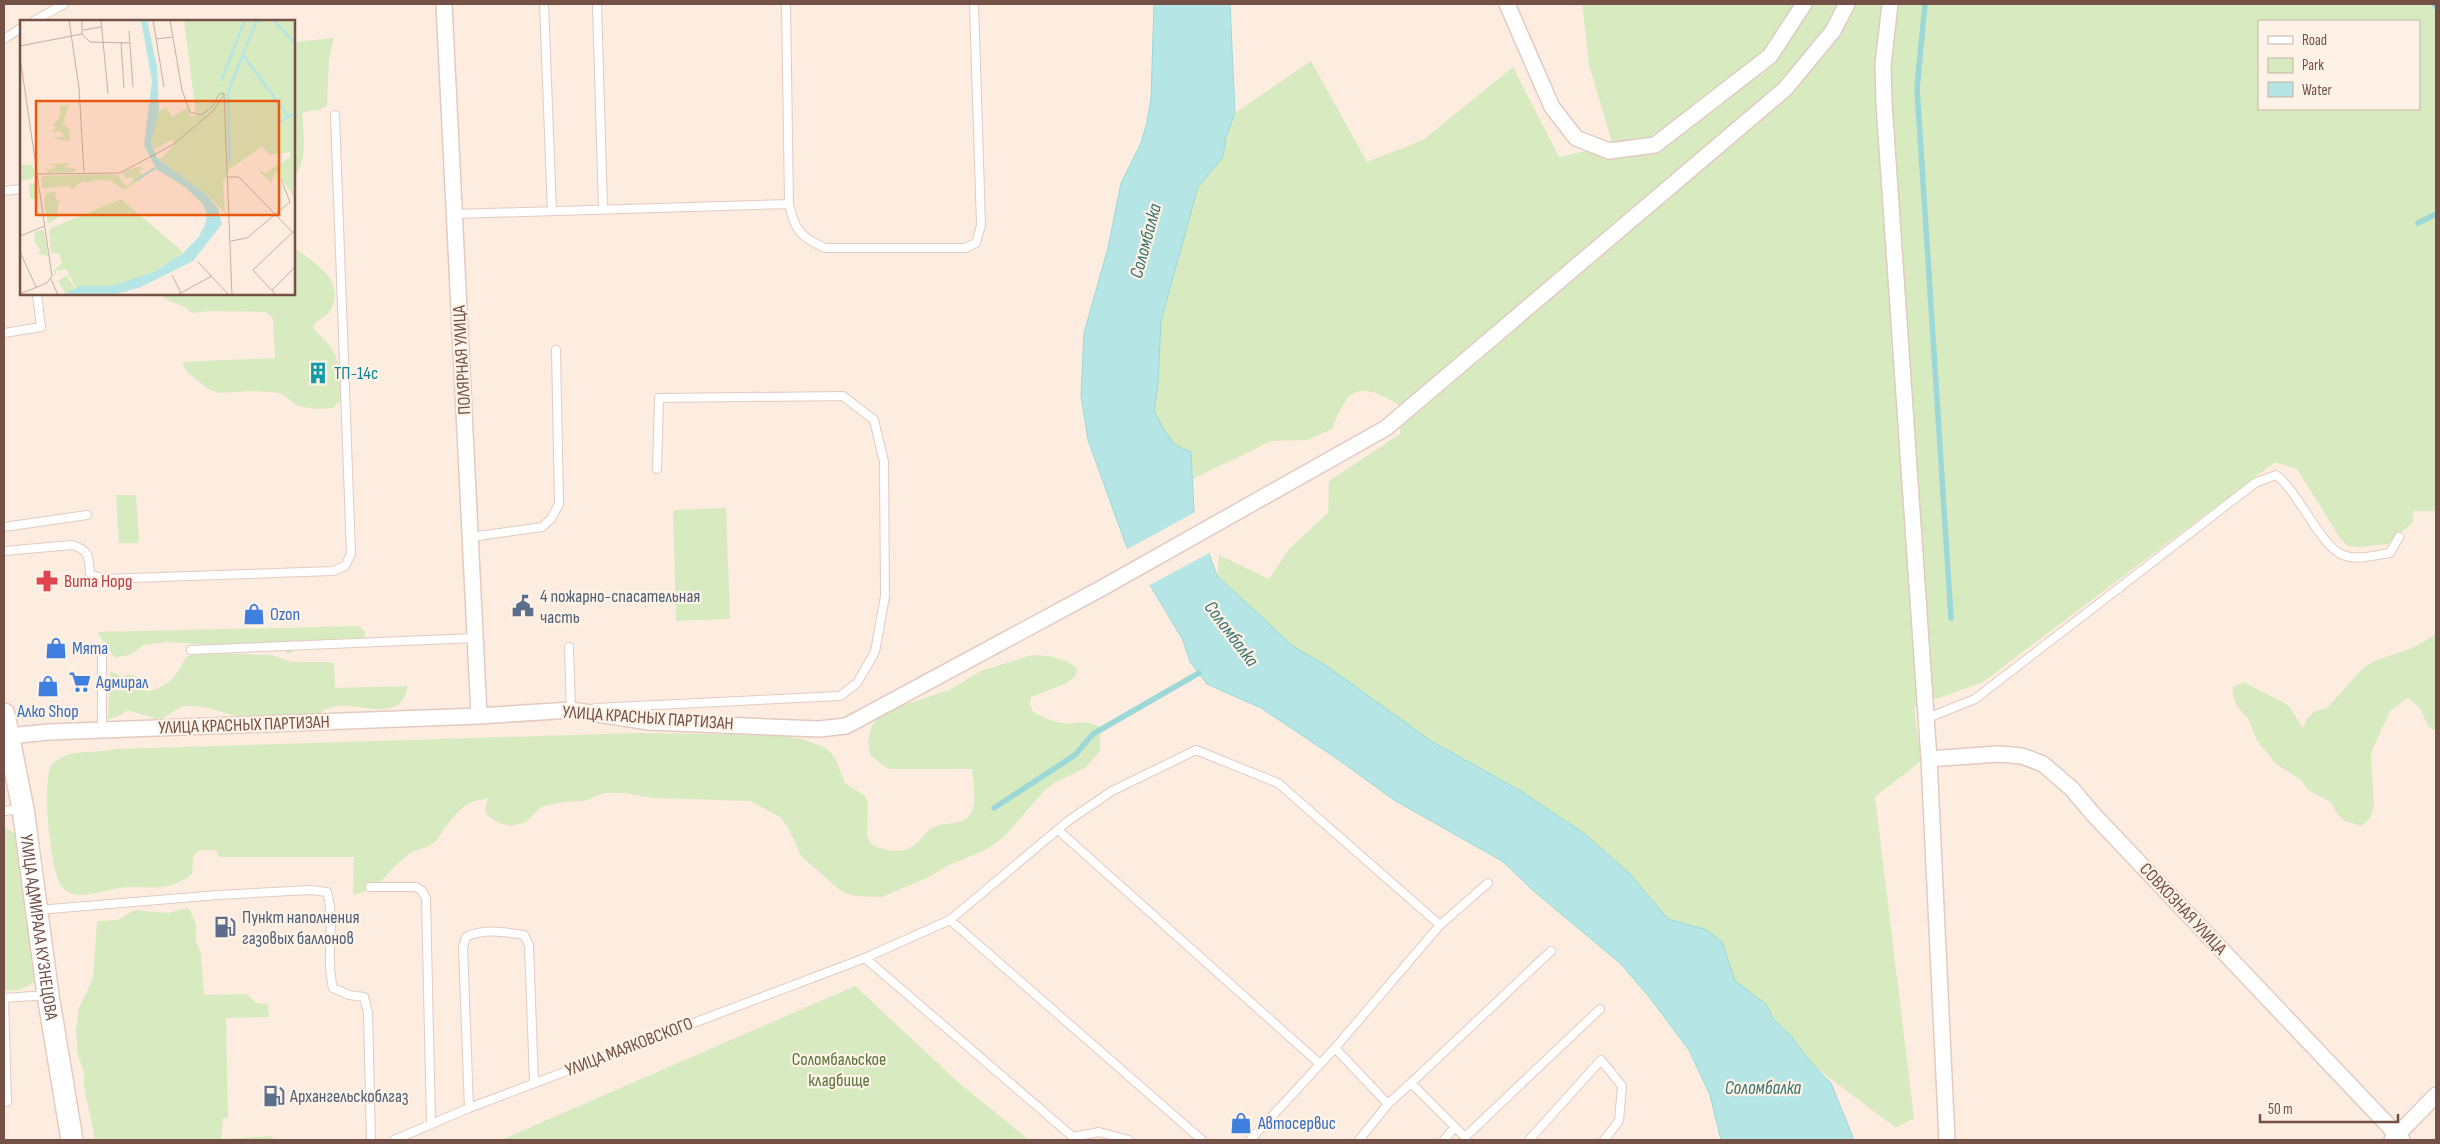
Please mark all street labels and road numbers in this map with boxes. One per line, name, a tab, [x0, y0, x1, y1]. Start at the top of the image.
street label: ПОЛЯРНАЯ УЛИЦА	[449, 304, 475, 415]
street label: УЛИЦА КРАСНЫХ ПАРТИЗАН	[562, 702, 734, 734]
street label: УЛИЦА КРАСНЫХ ПАРТИЗАН	[158, 712, 330, 738]
street label: УЛИЦА АДМИРАЛА КУЗНЕЦОВА	[16, 833, 63, 1022]
street label: СОВХОЗНАЯ УЛИЦА	[2135, 859, 2231, 960]
street label: УЛИЦА МАЯКОВСКОГО	[562, 1013, 696, 1081]

